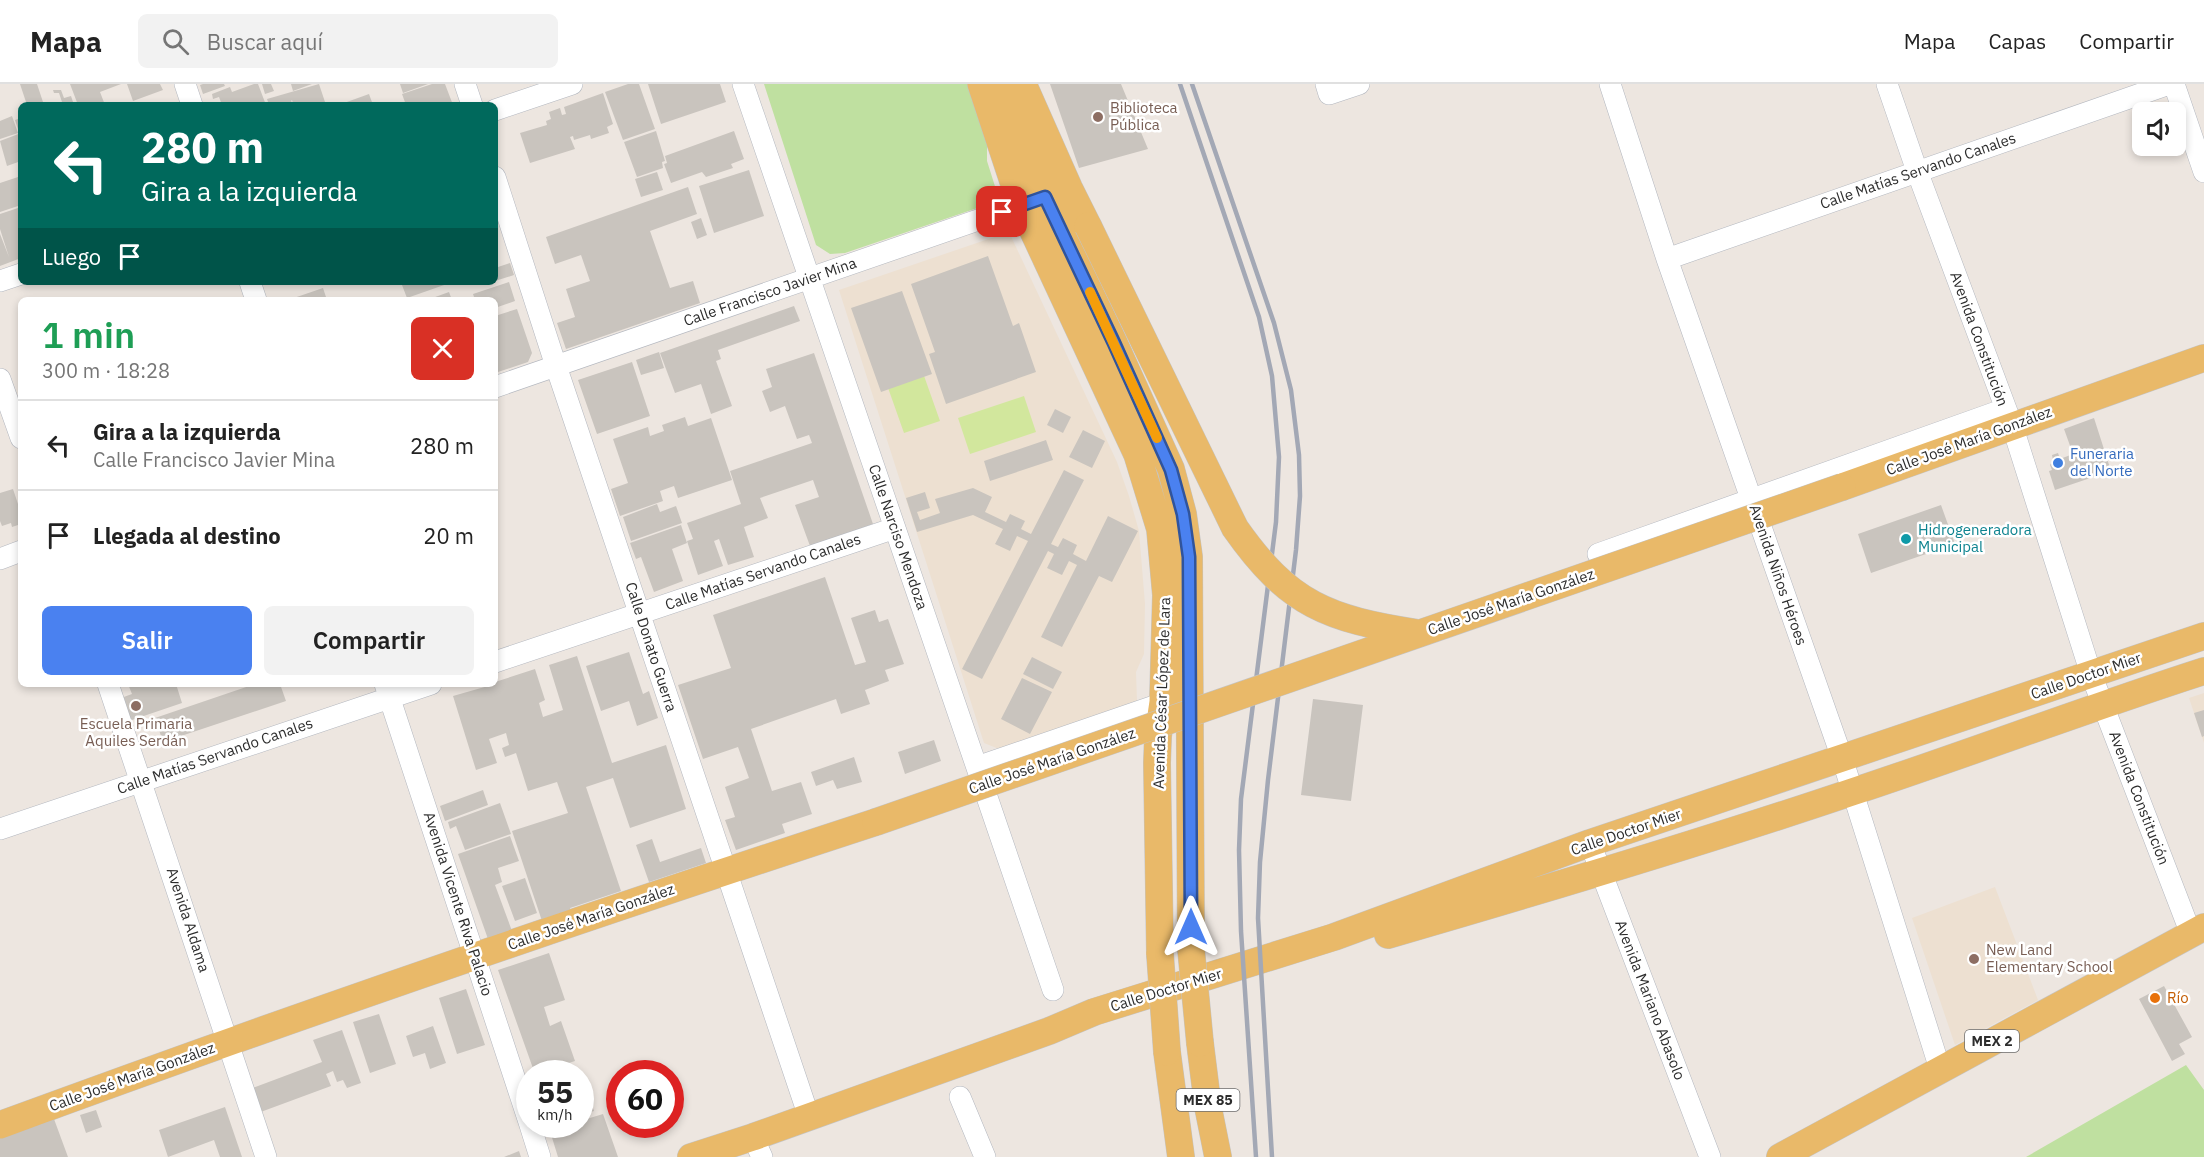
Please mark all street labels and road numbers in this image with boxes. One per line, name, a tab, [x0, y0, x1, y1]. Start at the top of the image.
street label: Calle Matías Servando Canales	[1817, 128, 2018, 213]
street label: Calle Francisco Javier Mina	[681, 253, 859, 330]
street label: Avenida Constitución	[1946, 269, 2013, 409]
street label: Calle José María González	[1883, 402, 2054, 479]
street label: Calle Narciso Mendoza	[865, 462, 932, 612]
street label: Avenida Niños Héroes	[1745, 502, 1811, 648]
street label: Calle Matías Servando Canales	[662, 529, 863, 614]
street label: Calle José María González	[1425, 564, 1597, 639]
street label: Calle Donato Guerra	[622, 579, 681, 714]
street label: Avenida César López de Lara	[1149, 597, 1174, 789]
street label: Calle Doctor Mier	[2028, 648, 2144, 703]
street label: Calle Matías Servando Canales	[114, 713, 315, 798]
street label: Calle José María González	[966, 723, 1138, 798]
street label: Avenida Constitución	[2105, 728, 2174, 867]
street label: Calle Doctor Mier	[1568, 804, 1684, 859]
street label: Avenida Vicente Riva Palacio	[420, 809, 497, 998]
street label: Avenida Aldama	[163, 865, 214, 975]
street label: Calle José María González	[505, 879, 677, 954]
street label: Avenida Mariano Abasolo	[1611, 917, 1690, 1082]
street label: Calle Doctor Mier	[1108, 963, 1224, 1015]
road number: MEX 2	[1965, 1030, 2019, 1052]
street label: Calle José María González	[46, 1038, 217, 1115]
road number: MEX 85	[1176, 1089, 1240, 1111]

